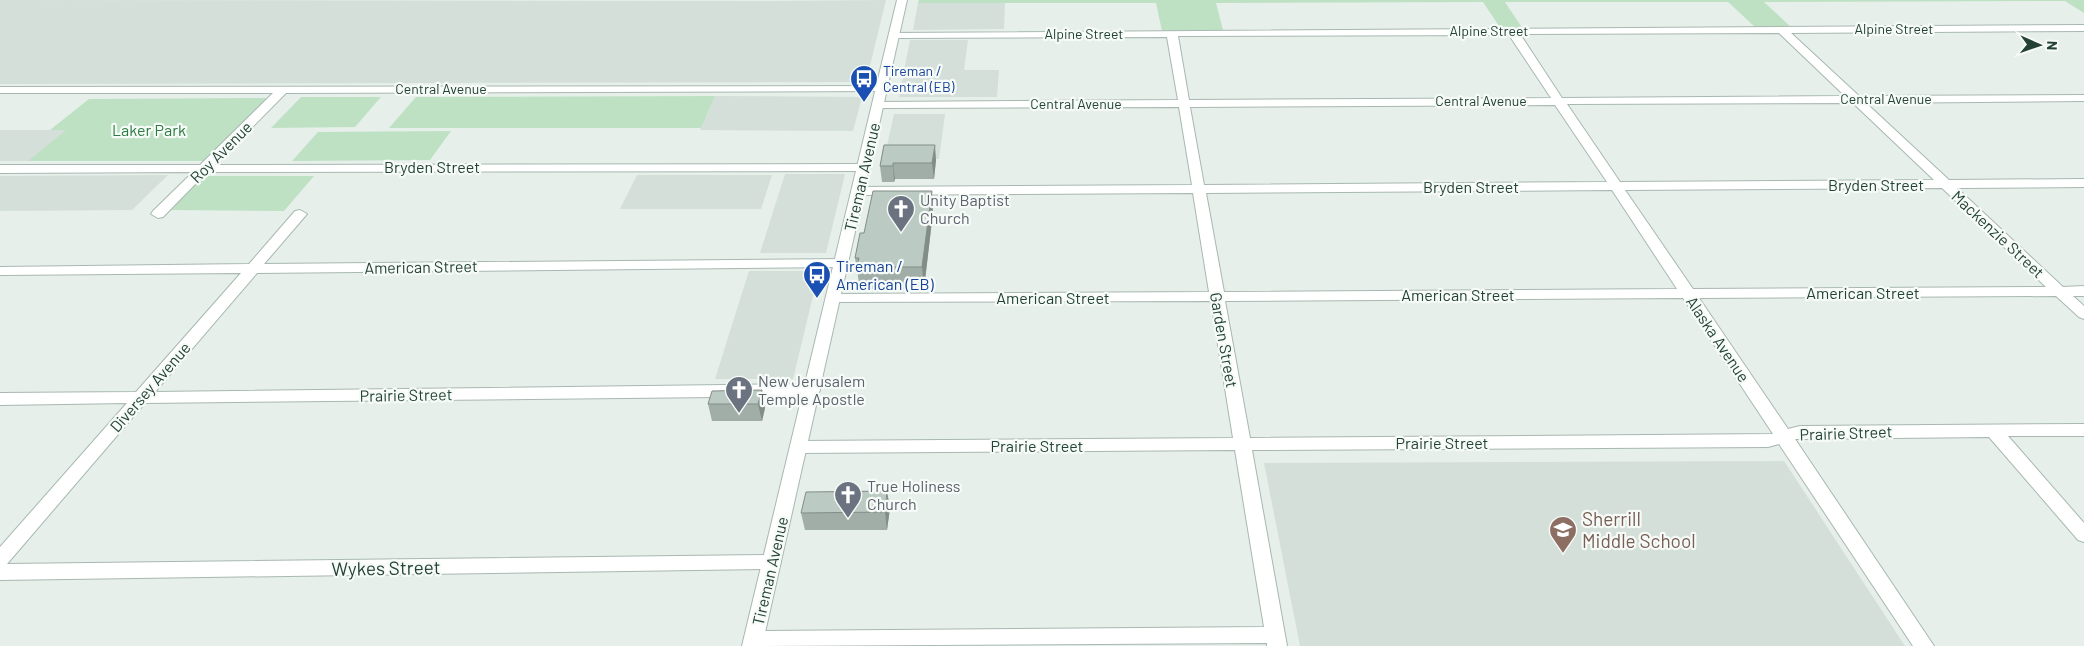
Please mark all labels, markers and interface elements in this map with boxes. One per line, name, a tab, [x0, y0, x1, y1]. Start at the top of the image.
street label: Alpine Street	[1855, 20, 1933, 37]
north arrow	[2014, 20, 2064, 70]
street label: Alpine Street	[1450, 22, 1528, 39]
street label: Alpine Street	[1045, 25, 1123, 42]
text: N	[2044, 41, 2061, 50]
place label: Tireman / Central (EB)	[883, 62, 955, 95]
bus stop icon: Tireman / Central (EB)	[849, 64, 879, 103]
street label: Central Avenue	[395, 80, 487, 97]
street label: Central Avenue	[1840, 90, 1932, 107]
street label: Central Avenue	[1435, 92, 1527, 109]
street label: Central Avenue	[1030, 95, 1122, 112]
street label: Roy Avenue	[186, 117, 255, 186]
park label: Laker Park	[112, 120, 186, 139]
street label: Tireman Avenue	[840, 121, 883, 233]
street label: Bryden Street	[384, 157, 480, 176]
street label: Bryden Street	[1828, 175, 1924, 194]
street label: Bryden Street	[1423, 177, 1519, 196]
street label: Mackenzie Street	[1948, 186, 2048, 281]
place label: Unity Baptist Church	[920, 190, 1010, 227]
church icon: Unity Baptist Church	[886, 194, 916, 233]
street label: American Street	[364, 256, 478, 277]
place label: Tireman / American (EB)	[836, 256, 934, 293]
bus stop icon: Tireman / American (EB)	[802, 260, 832, 299]
street label: American Street	[1806, 283, 1920, 302]
street label: American Street	[1401, 285, 1515, 304]
street label: American Street	[996, 288, 1110, 307]
street label: Garden Street	[1207, 291, 1242, 389]
street label: Alaska Avenue	[1683, 292, 1754, 385]
street label: Diversey Avenue	[105, 338, 194, 436]
place label: New Jerusalem Temple Apostle	[758, 371, 865, 408]
church icon: New Jerusalem Temple Apostle	[724, 375, 754, 414]
street label: Prairie Street	[359, 384, 453, 405]
street label: Prairie Street	[1799, 421, 1893, 444]
street label: Prairie Street	[1396, 433, 1488, 452]
street label: Prairie Street	[991, 436, 1083, 455]
place label: True Holiness Church	[867, 476, 960, 513]
church icon: True Holiness Church	[833, 480, 863, 519]
place label: Sherrill Middle School	[1582, 507, 1696, 552]
street label: Tireman Avenue	[748, 515, 791, 627]
school or university icon: Sherrill Middle School	[1548, 515, 1578, 554]
street label: Wykes Street	[331, 555, 441, 580]

